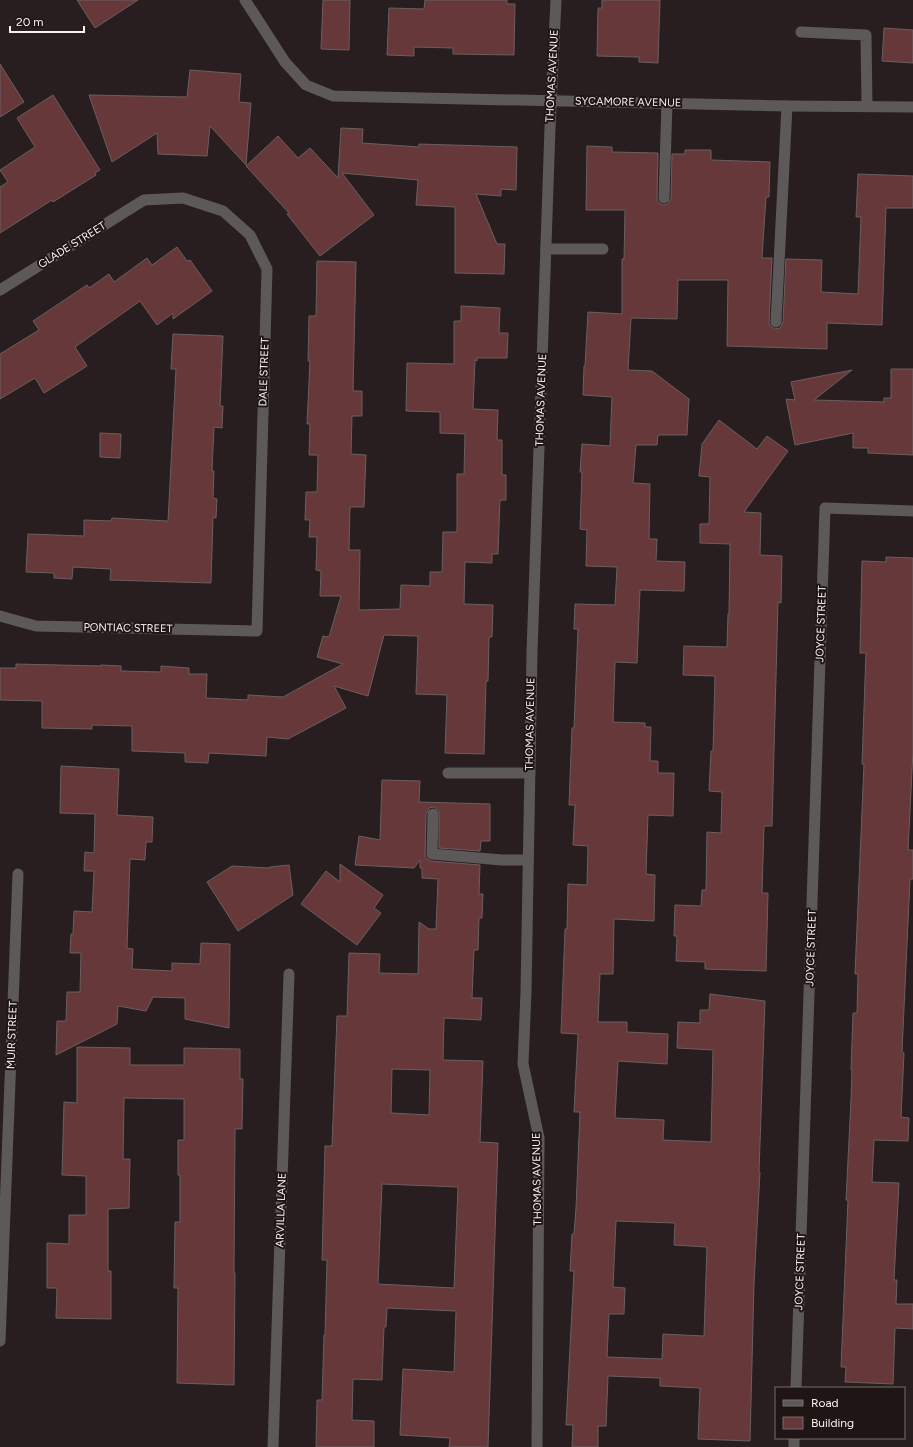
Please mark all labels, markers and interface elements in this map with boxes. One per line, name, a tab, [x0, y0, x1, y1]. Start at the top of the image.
scale bar	[10, 8, 84, 34]
text: 20 m	[16, 15, 44, 29]
street label: THOMAS AVENUE	[543, 29, 561, 123]
street label: SYCAMORE AVENUE	[575, 95, 681, 109]
street label: GLADE STREET	[36, 219, 108, 271]
street label: DALE STREET	[256, 337, 272, 407]
street label: THOMAS AVENUE	[533, 353, 549, 447]
street label: JOYCE STREET	[813, 585, 829, 663]
street label: PONTIAC STREET	[83, 621, 173, 635]
street label: THOMAS AVENUE	[523, 677, 537, 771]
street label: JOYCE STREET	[803, 909, 819, 987]
street label: MUIR STREET	[4, 1001, 20, 1069]
street label: THOMAS AVENUE	[530, 1132, 544, 1226]
street label: ARVILLA LANE	[273, 1172, 289, 1248]
street label: JOYCE STREET	[792, 1233, 808, 1311]
legend	[775, 1387, 905, 1439]
text: Road	[811, 1396, 839, 1410]
text: Building	[811, 1416, 854, 1430]

